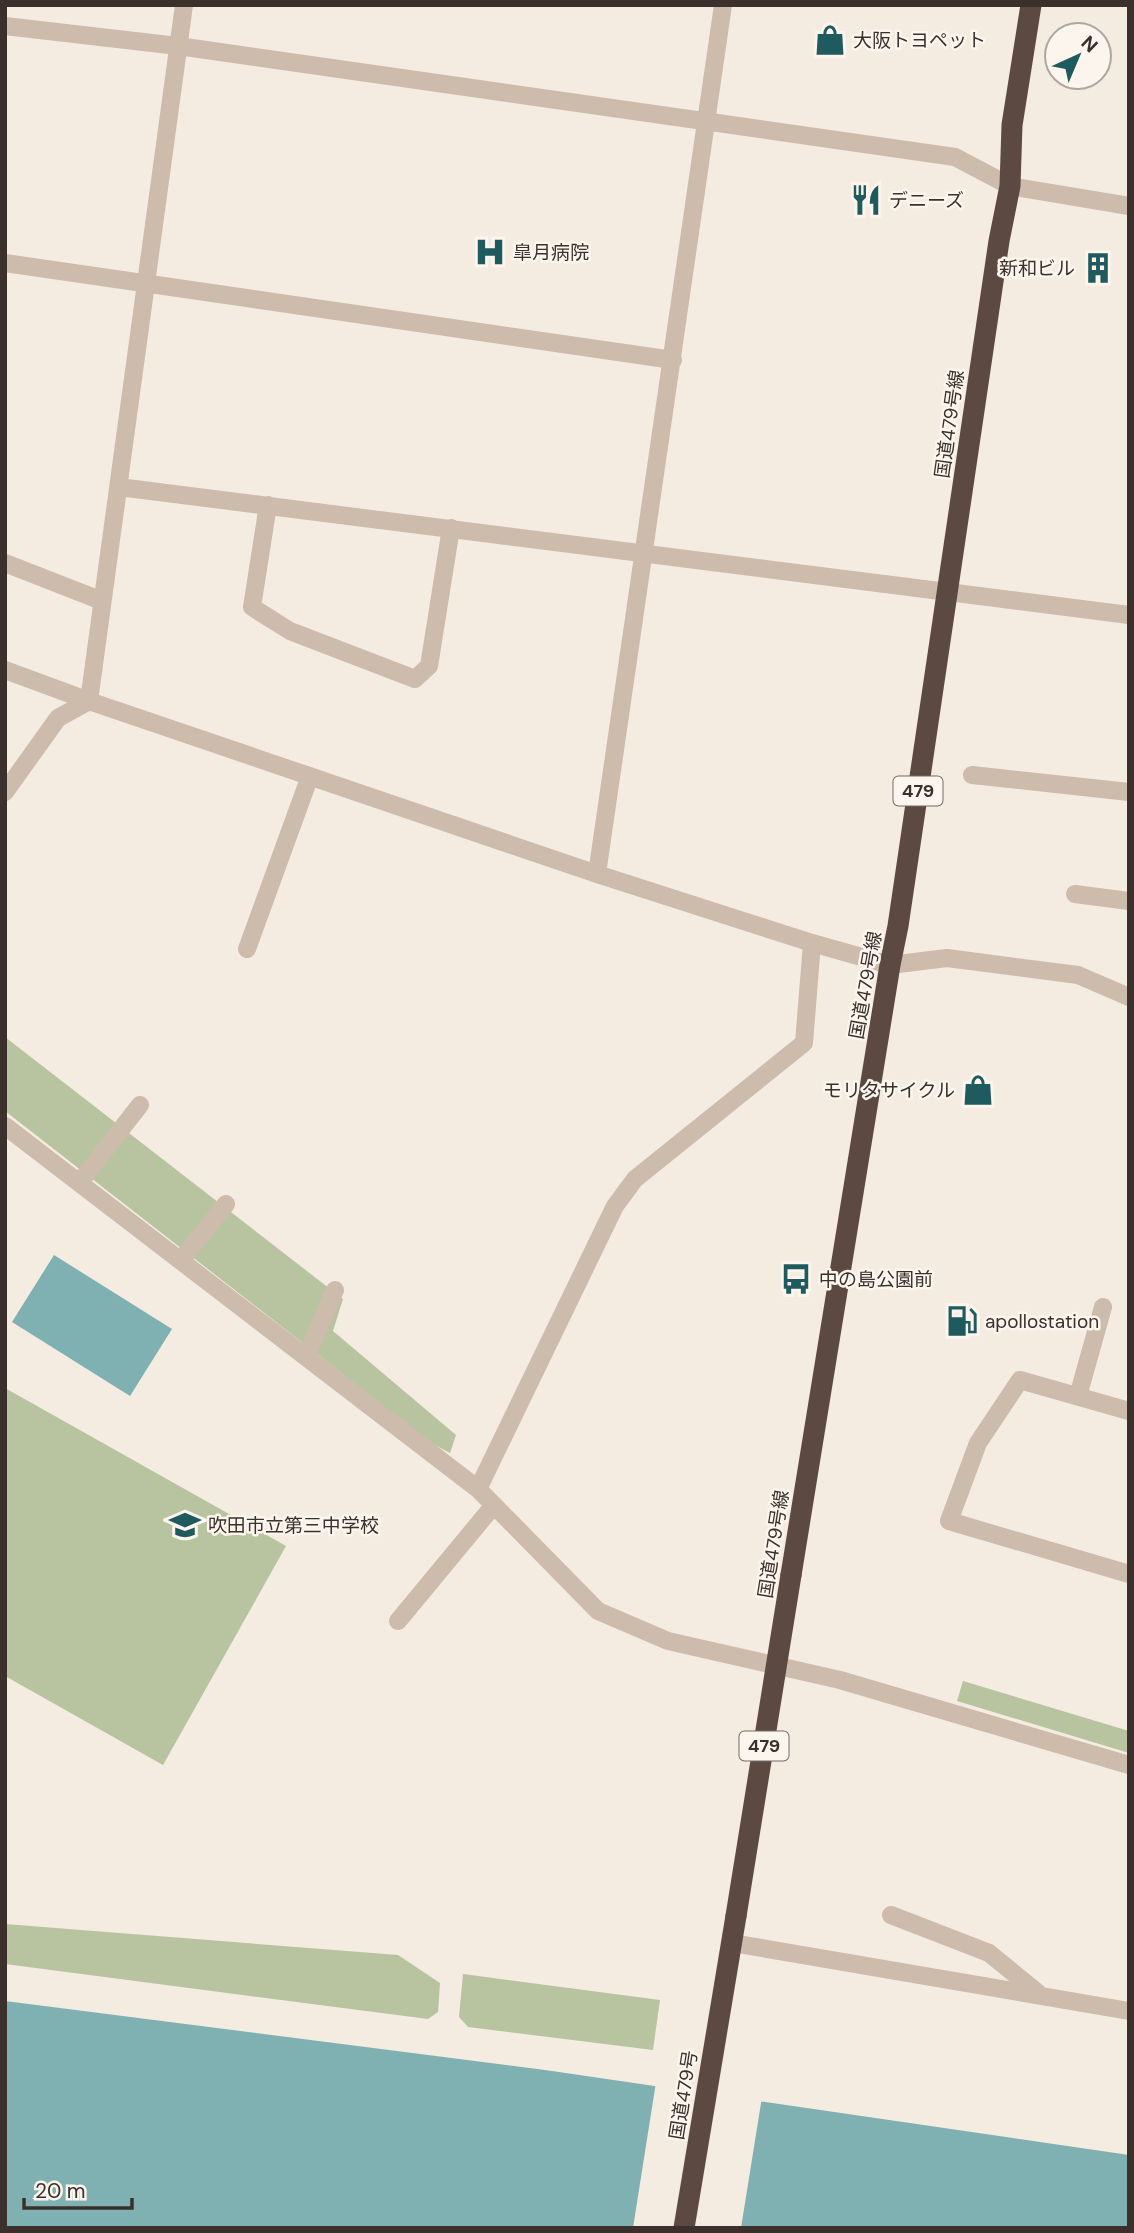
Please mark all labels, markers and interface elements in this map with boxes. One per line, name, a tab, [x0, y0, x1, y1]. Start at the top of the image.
north arrow	[1043, 21, 1113, 91]
shop icon: 大阪トヨペット	[813, 23, 847, 57]
place label: 大阪トヨペット	[853, 28, 986, 53]
text: N	[1076, 30, 1103, 58]
restaurant icon: デニーズ	[849, 183, 883, 217]
place label: デニーズ	[889, 188, 964, 213]
hospital icon: 皐月病院	[473, 235, 507, 269]
place label: 皐月病院	[513, 240, 589, 265]
building icon: 新和ビル	[1081, 251, 1115, 285]
place label: 新和ビル	[999, 256, 1075, 281]
street label: 国道479号線	[930, 368, 969, 480]
road number: 479	[894, 776, 942, 806]
street label: 国道479号線	[844, 929, 887, 1041]
shop icon: モリタサイクル	[961, 1073, 995, 1107]
place label: モリタサイクル	[823, 1078, 955, 1103]
bus stop icon: 中の島公園前	[779, 1262, 813, 1296]
place label: 中の島公園前	[819, 1267, 933, 1292]
fuel station icon: apollostation	[945, 1304, 979, 1338]
place label: apollostation	[985, 1309, 1099, 1334]
street label: 国道479号線	[753, 1488, 794, 1600]
school or university icon: 吹田市立第三中学校	[168, 1508, 202, 1542]
place label: 吹田市立第三中学校	[208, 1513, 379, 1538]
road number: 479	[740, 1731, 788, 1760]
street label: 国道479号	[664, 2049, 703, 2142]
scale bar	[24, 2166, 133, 2210]
text: 20 m	[35, 2177, 86, 2205]

